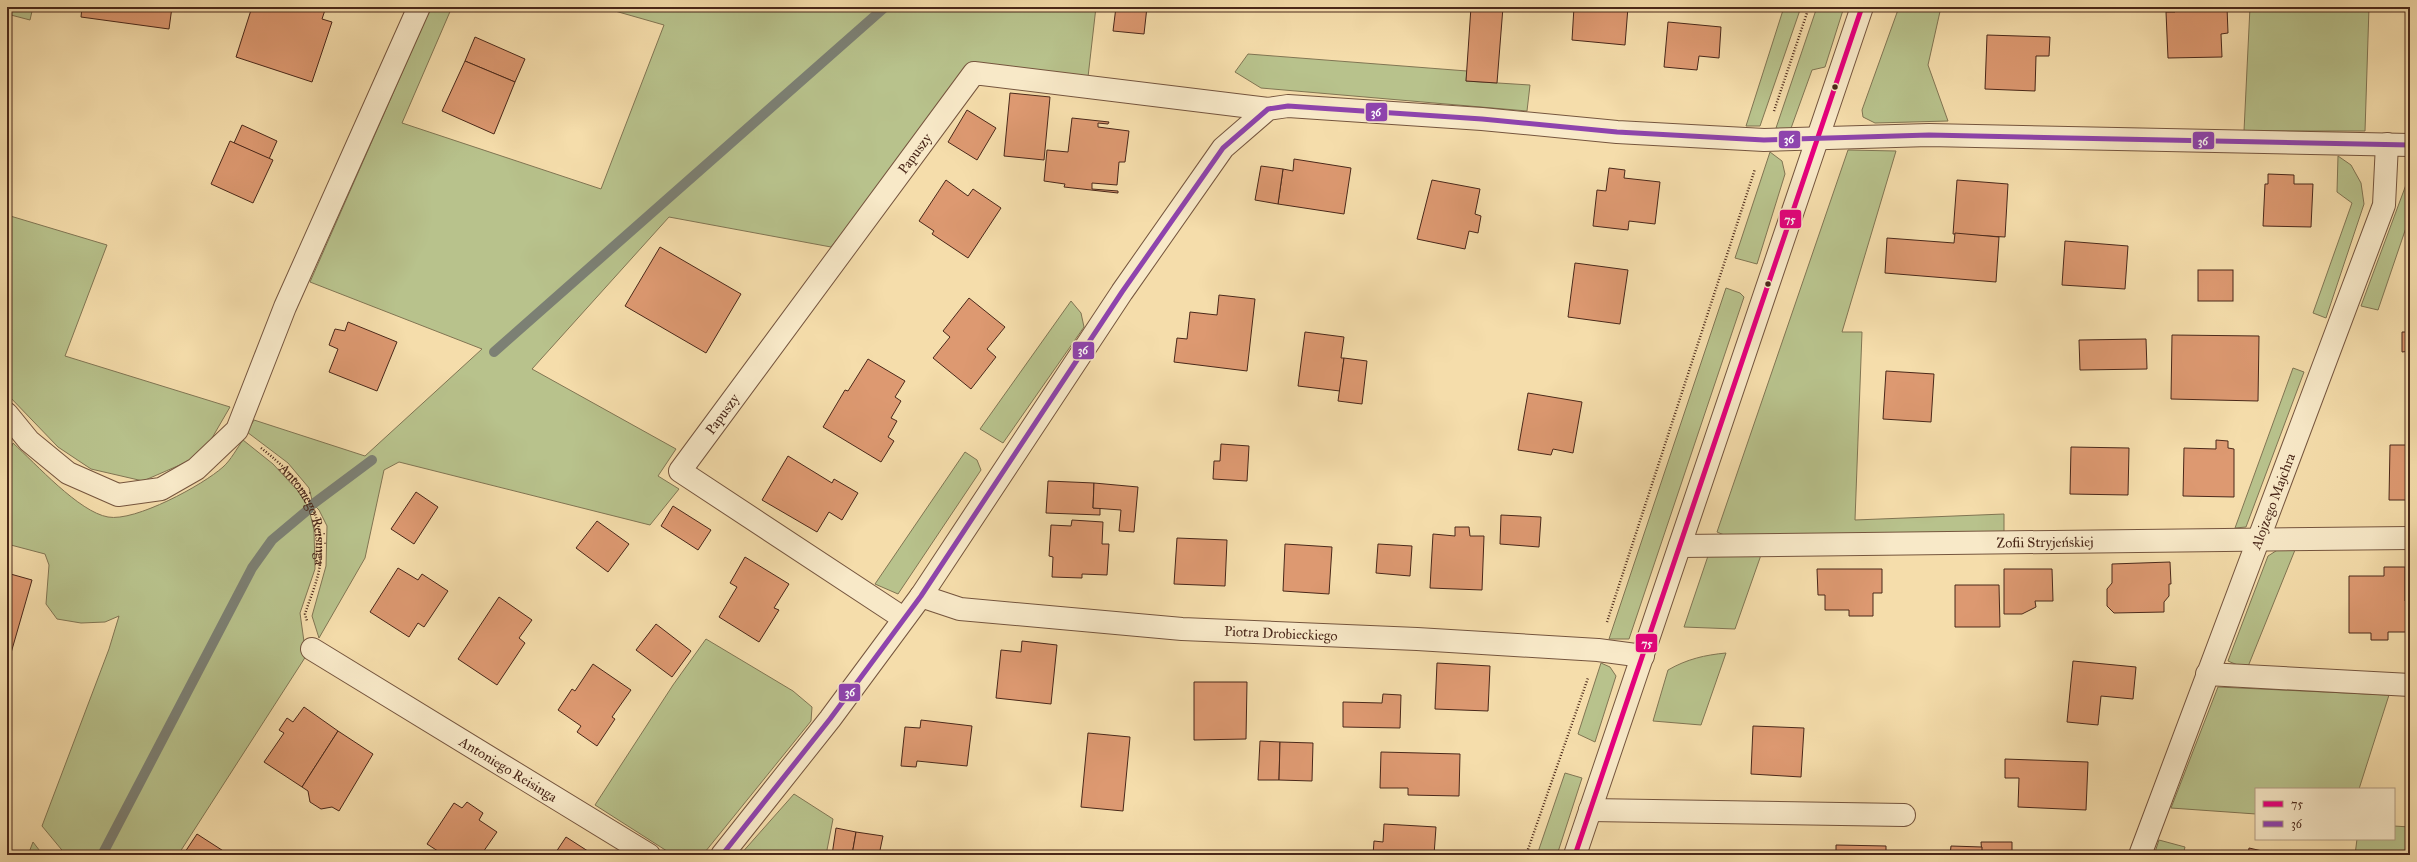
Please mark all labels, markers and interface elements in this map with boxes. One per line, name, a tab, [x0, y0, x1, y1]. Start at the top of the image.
unlabelled marker	[1830, 82, 1840, 92]
line badge: 36	[1365, 102, 1388, 122]
text: 36	[1371, 106, 1382, 120]
street label: Papuszy	[894, 130, 936, 177]
line badge: 36	[1778, 130, 1801, 149]
line badge: 36	[2192, 131, 2215, 150]
text: 36	[1784, 133, 1795, 147]
text: 36	[2198, 135, 2209, 149]
line badge: 75	[1779, 209, 1802, 229]
text: 75	[1785, 213, 1796, 226]
unlabelled marker	[1763, 279, 1773, 289]
line badge: 36	[1072, 341, 1095, 360]
text: 36	[1078, 344, 1089, 358]
street label: Papuszy	[702, 390, 743, 438]
street label: Alojzego Majchra	[2247, 451, 2299, 553]
street label: Antoniego Reisinga	[275, 459, 329, 566]
street label: Zofii Stryjeńskiej	[1996, 533, 2094, 552]
street label: Piotra Drobieckiego	[1224, 623, 1338, 645]
line badge: 75	[1635, 633, 1658, 653]
text: 75	[1642, 637, 1653, 650]
line badge: 36	[838, 683, 861, 702]
text: 36	[845, 686, 856, 700]
street label: Antoniego Reisinga	[455, 733, 560, 806]
legend	[2255, 788, 2395, 840]
text: 75	[2291, 797, 2303, 811]
text: 36	[2291, 817, 2303, 831]

